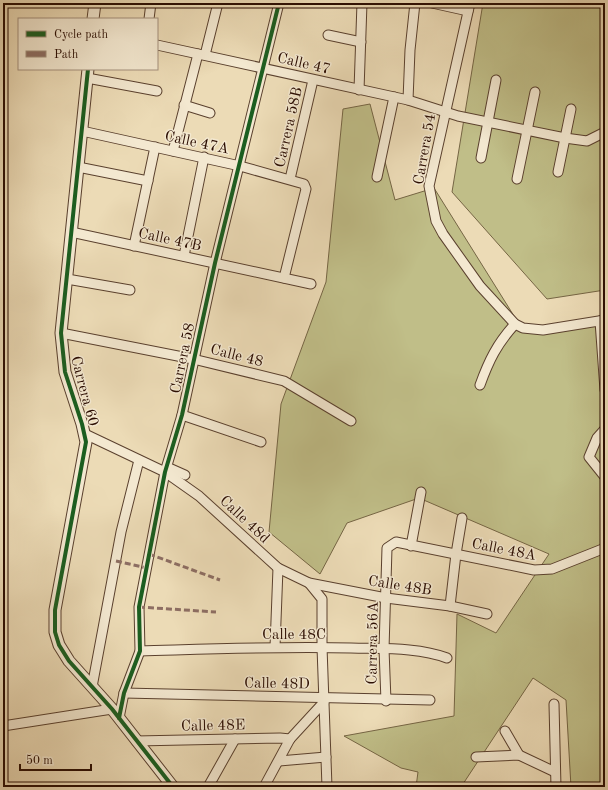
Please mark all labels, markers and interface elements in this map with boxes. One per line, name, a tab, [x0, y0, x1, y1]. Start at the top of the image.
legend	[18, 18, 158, 70]
text: Cycle path	[54, 29, 109, 41]
text: Path	[54, 49, 79, 61]
street label: Calle 47	[276, 51, 332, 78]
street label: Carrera 58B	[273, 86, 306, 169]
street label: Carrera 54	[412, 113, 439, 186]
street label: Calle 47A	[163, 129, 231, 158]
street label: Calle 47B	[137, 226, 203, 255]
street label: Carrera 58	[169, 322, 198, 395]
street label: Calle 48	[209, 343, 265, 370]
street label: Carrera 60	[67, 355, 100, 428]
street label: Calle 48d	[216, 494, 272, 547]
street label: Calle 48A	[470, 537, 538, 564]
street label: Calle 48B	[367, 574, 433, 599]
street label: Carrera 56A	[365, 601, 382, 685]
street label: Calle 48C	[262, 628, 326, 643]
street label: Calle 48D	[244, 676, 310, 693]
street label: Calle 48E	[181, 718, 245, 735]
scale bar	[20, 746, 91, 772]
text: 50 m	[26, 754, 53, 767]

